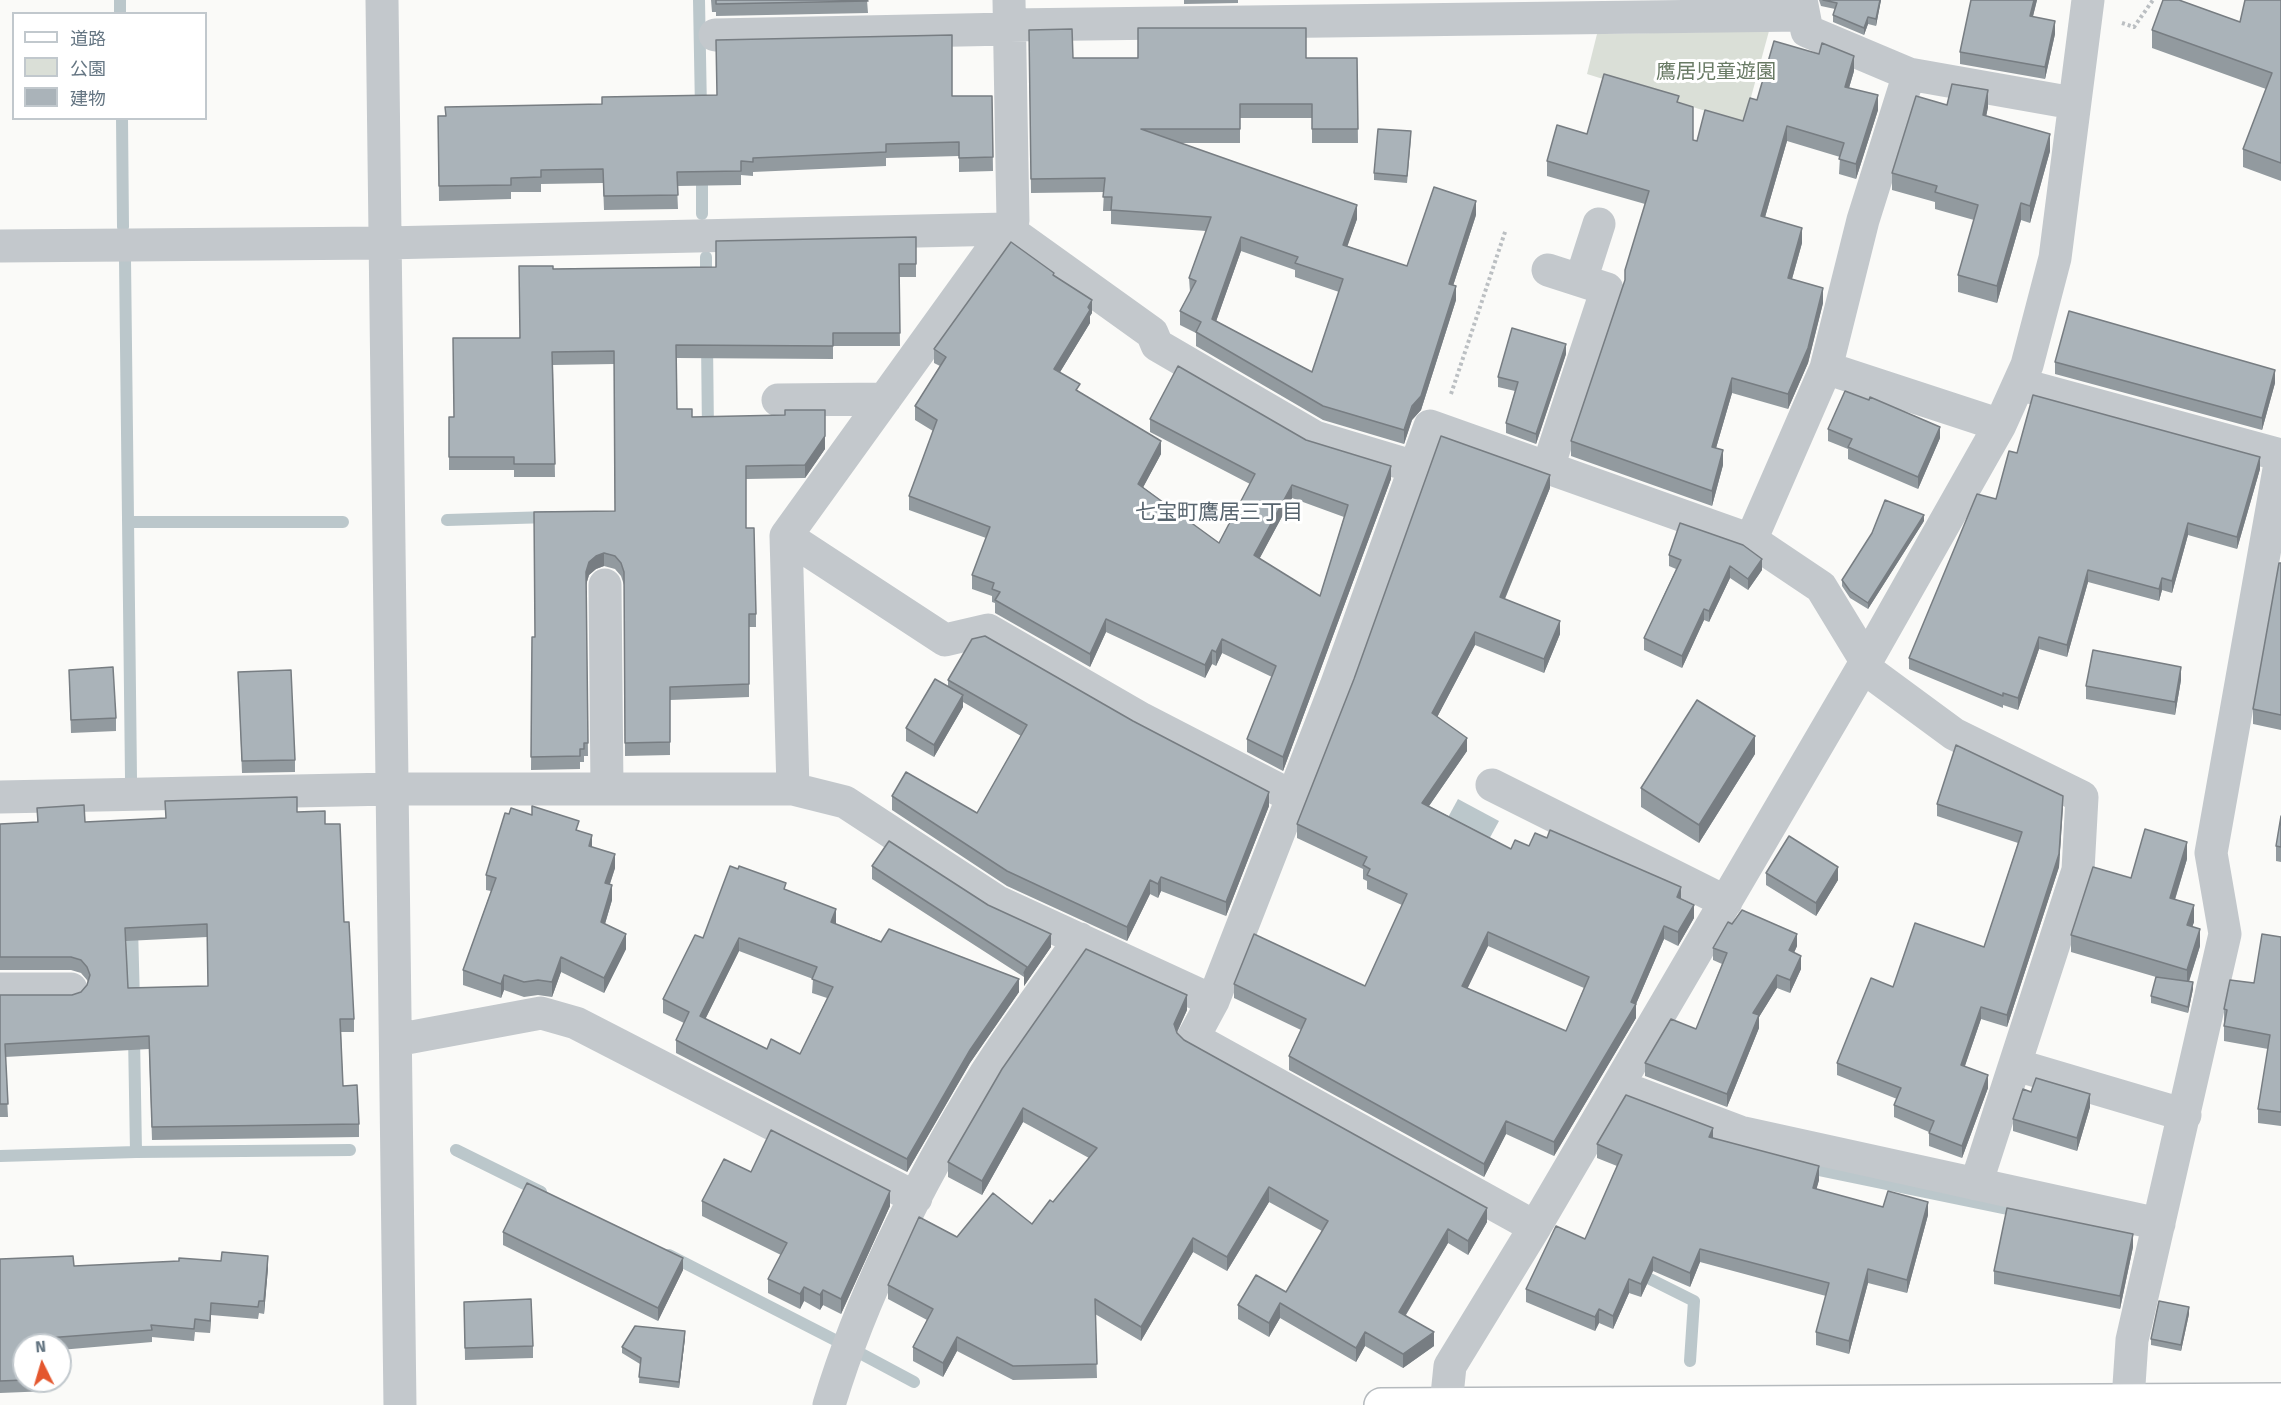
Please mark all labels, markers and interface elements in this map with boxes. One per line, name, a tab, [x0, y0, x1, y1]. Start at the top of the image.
legend	[12, 12, 207, 120]
text: 道路	[70, 28, 106, 50]
text: 公園	[70, 58, 106, 80]
park label: 鷹居児童遊園	[1656, 60, 1776, 84]
text: 建物	[70, 88, 106, 110]
district label: 七宝町鷹居三丁目	[1135, 500, 1303, 526]
north arrow	[12, 1333, 72, 1393]
text: N	[34, 1337, 47, 1356]

